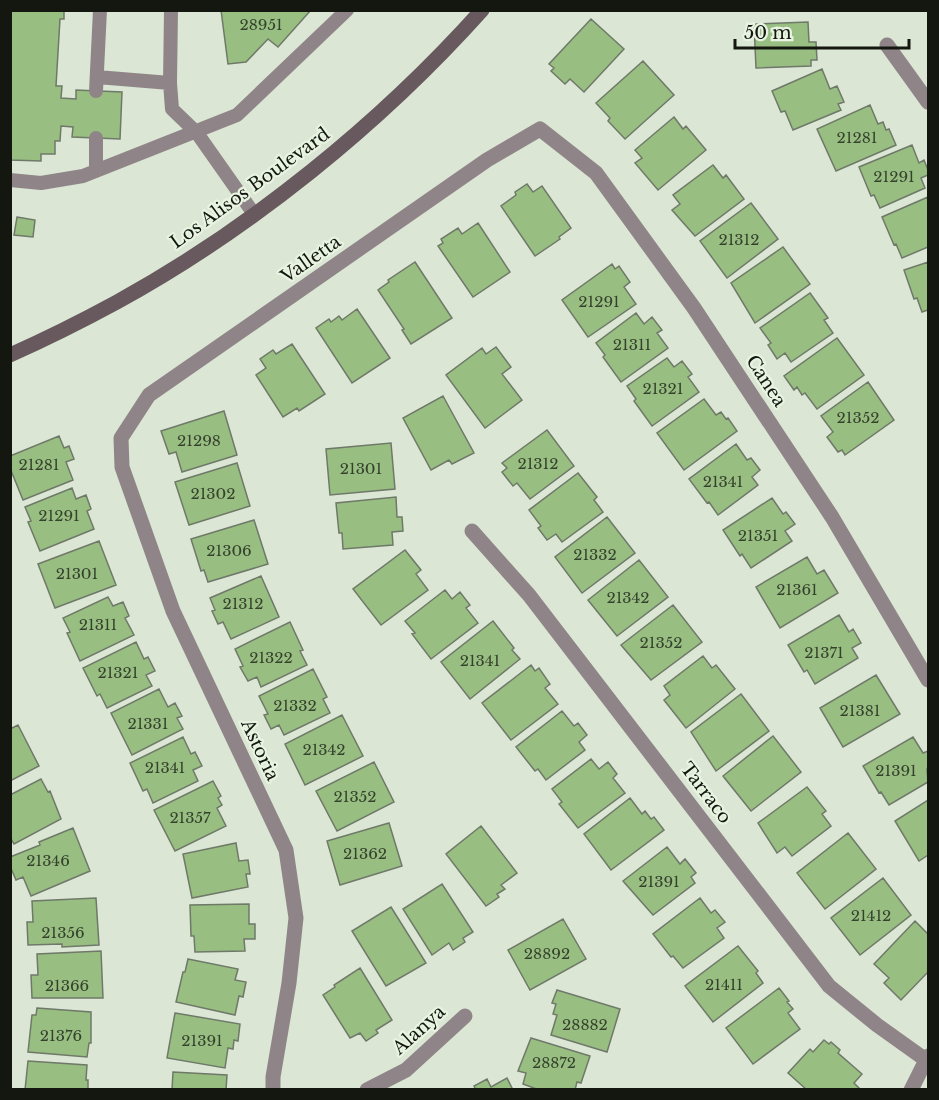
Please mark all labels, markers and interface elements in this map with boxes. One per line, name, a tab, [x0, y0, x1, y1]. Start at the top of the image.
scale bar	[735, 12, 909, 50]
house number: 28951	[239, 15, 283, 34]
text: 50 m	[744, 22, 792, 44]
street label: Los Alisos Boulevard	[166, 123, 334, 253]
house number: 21281	[837, 128, 877, 147]
house number: 21291	[873, 167, 915, 186]
street label: Valletta	[276, 230, 345, 288]
house number: 21312	[718, 230, 760, 249]
house number: 21291	[578, 292, 620, 311]
house number: 21311	[613, 335, 651, 354]
street label: Canea	[741, 351, 791, 411]
house number: 21321	[642, 379, 684, 398]
house number: 21352	[837, 408, 879, 427]
house number: 21298	[177, 431, 221, 450]
house number: 21312	[517, 454, 559, 473]
house number: 21281	[19, 455, 59, 474]
house number: 21301	[340, 459, 382, 478]
house number: 21341	[703, 472, 743, 491]
house number: 21302	[190, 484, 236, 503]
house number: 21291	[38, 506, 80, 525]
house number: 21351	[738, 526, 778, 545]
house number: 21306	[206, 541, 252, 560]
house number: 21332	[573, 545, 617, 564]
house number: 21301	[56, 564, 98, 583]
house number: 21361	[776, 580, 818, 599]
house number: 21342	[606, 588, 650, 607]
house number: 21312	[222, 594, 264, 613]
house number: 21311	[79, 615, 117, 634]
house number: 21352	[640, 633, 682, 652]
house number: 21371	[804, 643, 844, 662]
house number: 21322	[249, 648, 293, 667]
house number: 21341	[460, 651, 500, 670]
house number: 21321	[97, 663, 139, 682]
house number: 21332	[273, 696, 317, 715]
house number: 21381	[840, 701, 880, 720]
house number: 21331	[127, 714, 169, 733]
street label: Astoria	[236, 715, 284, 784]
house number: 21342	[302, 740, 346, 759]
house number: 21341	[145, 758, 185, 777]
street label: Tarraco	[676, 758, 736, 828]
house number: 21391	[875, 761, 917, 780]
house number: 21352	[334, 787, 376, 806]
house number: 21357	[169, 808, 211, 827]
house number: 21362	[343, 844, 387, 863]
house number: 21346	[26, 851, 70, 870]
house number: 21391	[638, 872, 680, 891]
house number: 21412	[851, 906, 891, 925]
house number: 21356	[41, 923, 85, 942]
house number: 28892	[524, 944, 570, 963]
house number: 21411	[705, 975, 743, 994]
house number: 21366	[45, 976, 89, 995]
street label: Alanya	[387, 1001, 450, 1060]
house number: 28882	[562, 1015, 608, 1034]
house number: 21376	[40, 1026, 82, 1045]
house number: 21391	[181, 1031, 223, 1050]
house number: 28872	[532, 1053, 576, 1072]

